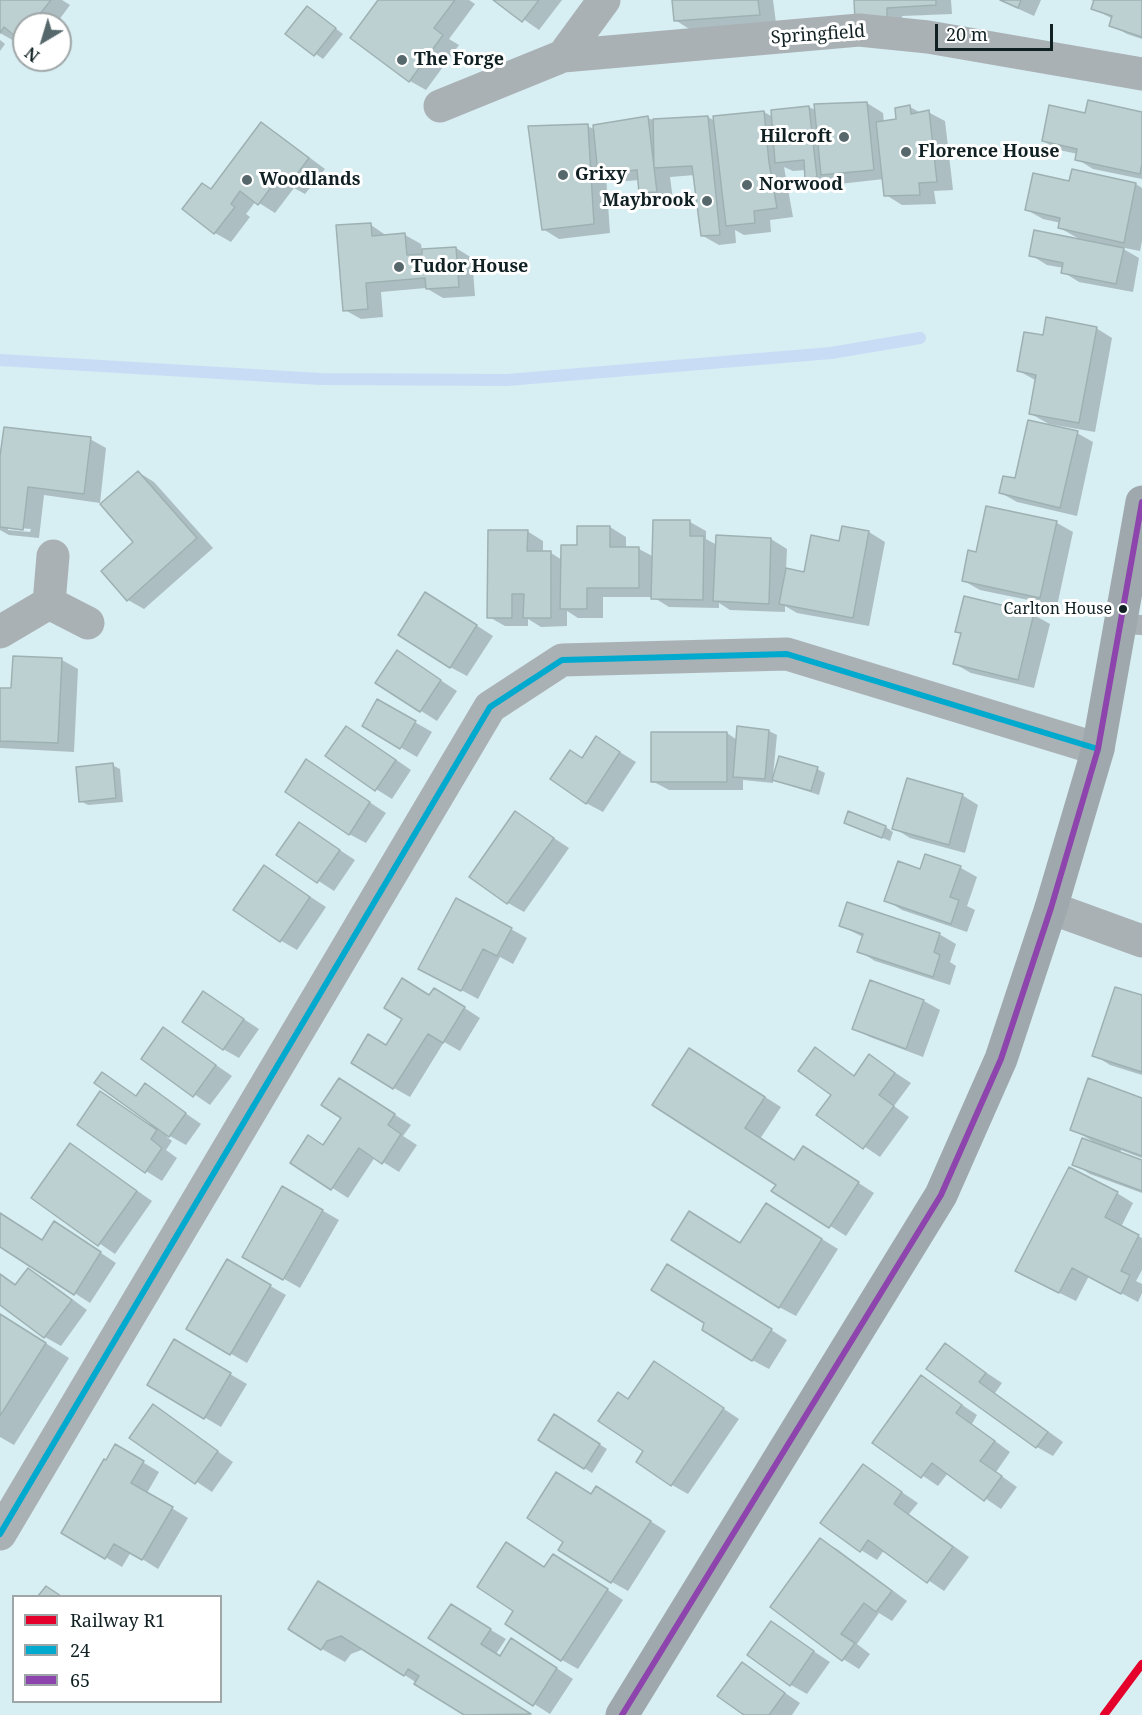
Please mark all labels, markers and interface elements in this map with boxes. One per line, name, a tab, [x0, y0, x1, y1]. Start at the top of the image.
north arrow	[12, 12, 72, 72]
scale bar	[938, 12, 1056, 50]
street label: Springfield	[770, 21, 866, 49]
text: 20 m	[946, 22, 988, 46]
text: N	[20, 42, 44, 67]
place label: The Forge	[414, 49, 504, 71]
marker: The Forge	[395, 53, 409, 67]
place label: Hilcroft	[760, 126, 832, 148]
marker: Hilcroft	[837, 130, 851, 144]
place label: Florence House	[918, 141, 1059, 163]
marker: Florence House	[899, 145, 913, 159]
place label: Grixy	[575, 164, 627, 186]
marker: Grixy	[556, 168, 570, 182]
place label: Woodlands	[259, 169, 360, 191]
marker: Woodlands	[240, 173, 254, 187]
place label: Norwood	[759, 174, 843, 196]
marker: Norwood	[740, 178, 754, 192]
place label: Maybrook	[602, 190, 695, 212]
marker: Maybrook	[700, 194, 714, 208]
place label: Tudor House	[411, 256, 528, 278]
marker: Tudor House	[392, 260, 406, 274]
place label: Carlton House	[1003, 599, 1112, 619]
marker: Carlton House	[1117, 603, 1129, 615]
legend	[12, 1595, 222, 1703]
text: Railway R1	[70, 1608, 165, 1632]
text: 24	[70, 1638, 90, 1662]
text: 65	[70, 1668, 90, 1692]

